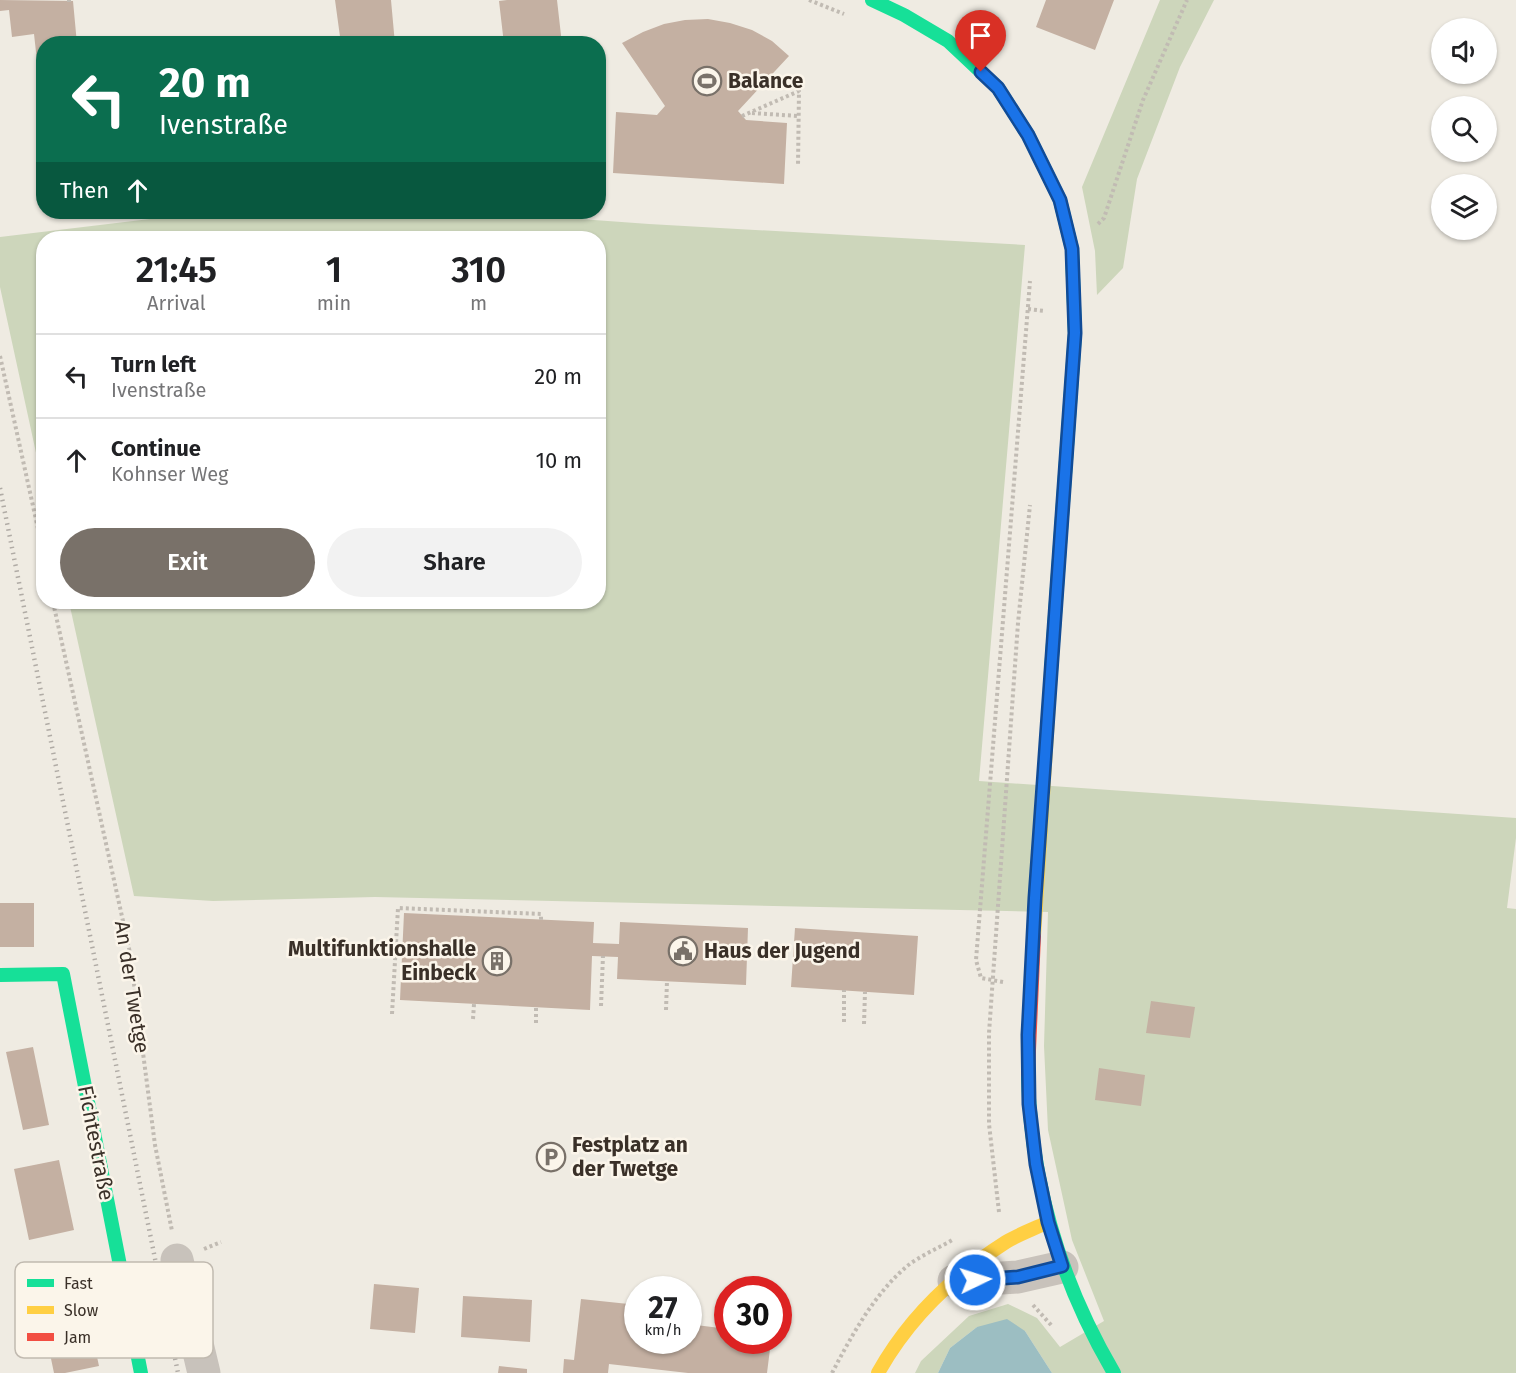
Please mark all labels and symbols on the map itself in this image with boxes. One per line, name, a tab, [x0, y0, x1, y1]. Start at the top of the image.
pin	[955, 10, 1006, 72]
sports icon: Balance	[691, 65, 723, 97]
place label: Balance	[728, 68, 804, 94]
street label: An der Twetge	[109, 919, 155, 1055]
public building icon: Haus der Jugend	[667, 935, 699, 967]
place label: Multifunktionshalle Einbeck	[288, 936, 476, 986]
place label: Haus der Jugend	[704, 938, 860, 964]
building icon: Multifunktionshalle Einbeck	[481, 945, 513, 977]
street label: Fichtestraße	[72, 1083, 120, 1203]
place label: Festplatz an der Twetge	[572, 1132, 688, 1182]
parking icon: Festplatz an der Twetge	[535, 1141, 567, 1173]
position arrow	[943, 1248, 1007, 1312]
legend	[15, 1262, 213, 1358]
text: Fast	[64, 1274, 93, 1293]
speed limit sign: 30	[714, 1276, 792, 1354]
text: Slow	[64, 1301, 99, 1320]
text: Jam	[64, 1328, 91, 1347]

